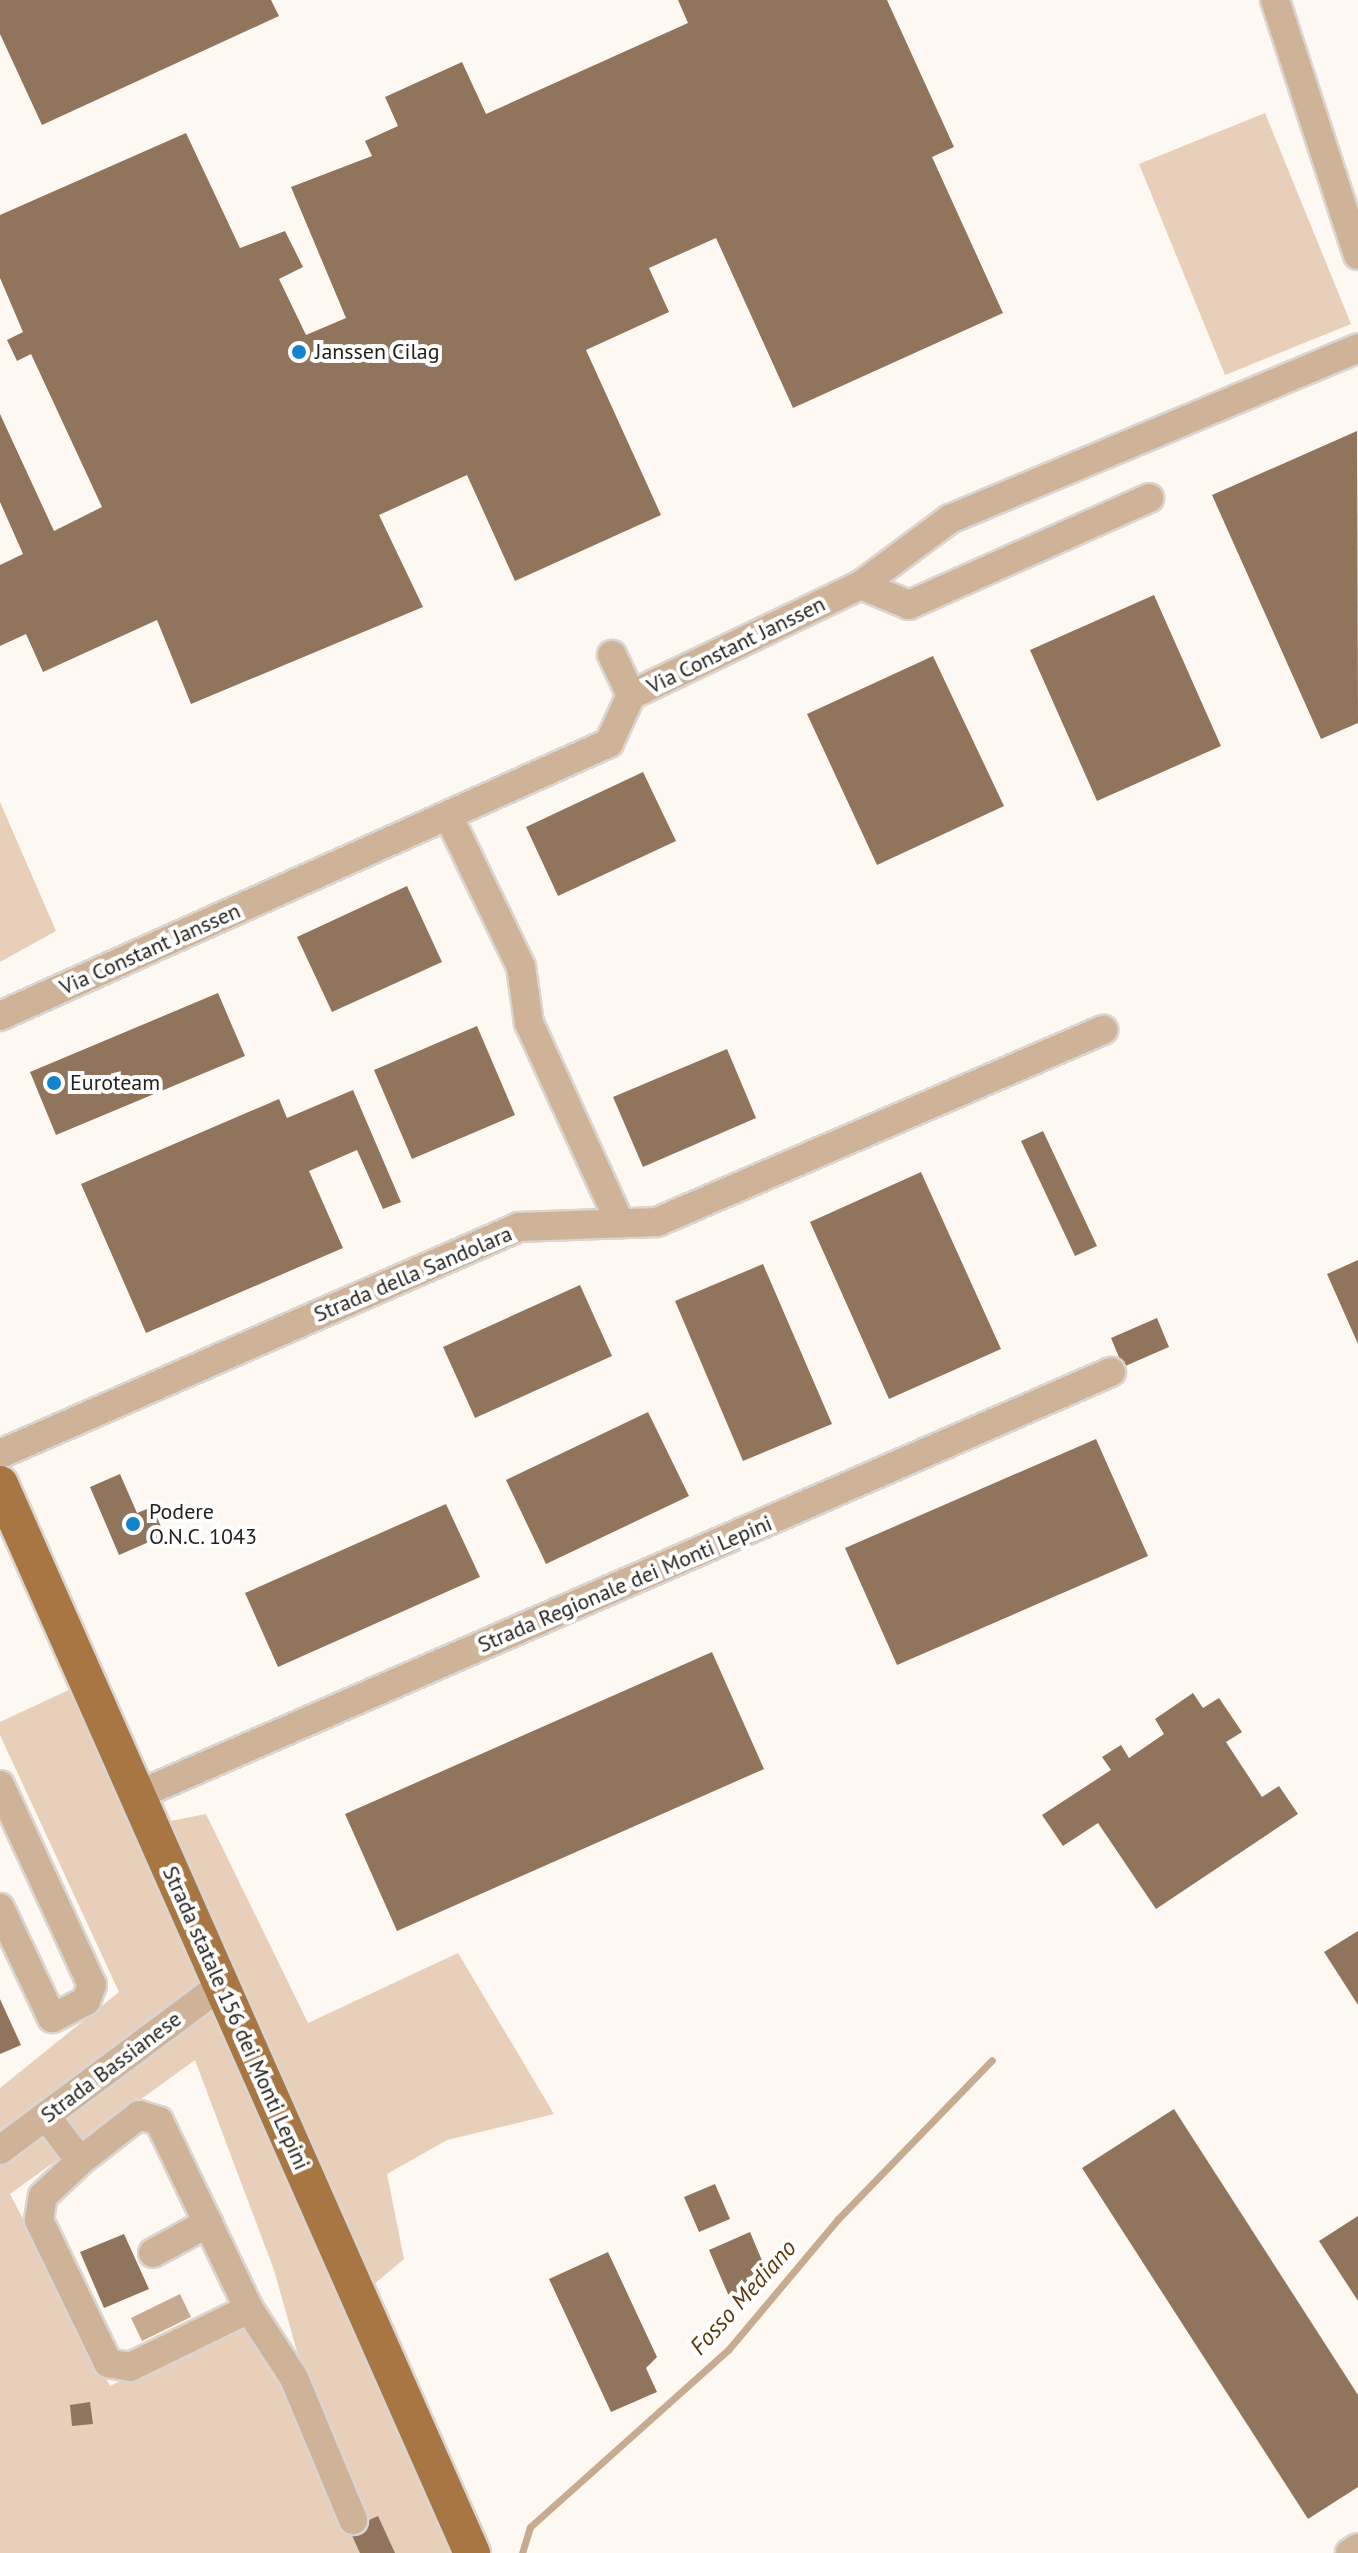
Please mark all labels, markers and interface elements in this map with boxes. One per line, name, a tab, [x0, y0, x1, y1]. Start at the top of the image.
place label: Janssen Cilag	[315, 339, 440, 365]
marker: Janssen Cilag	[290, 343, 308, 361]
street label: Via Constant Janssen	[643, 590, 829, 700]
street label: Via Constant Janssen	[56, 897, 244, 1001]
place label: Euroteam	[70, 1070, 160, 1096]
marker: Euroteam	[45, 1074, 63, 1092]
street label: Strada della Sandolara	[310, 1220, 516, 1328]
place label: Podere O.N.C. 1043	[149, 1498, 259, 1550]
street label: Strada Regionale dei Monti Lepini	[474, 1510, 776, 1658]
marker: Podere O.N.C. 1043	[124, 1515, 142, 1533]
street label: Strada statale 156 dei Monti Lepini	[157, 1862, 315, 2174]
street label: Strada Bassianese	[36, 2006, 186, 2128]
water label: Fosso Mediano	[684, 2233, 802, 2361]

